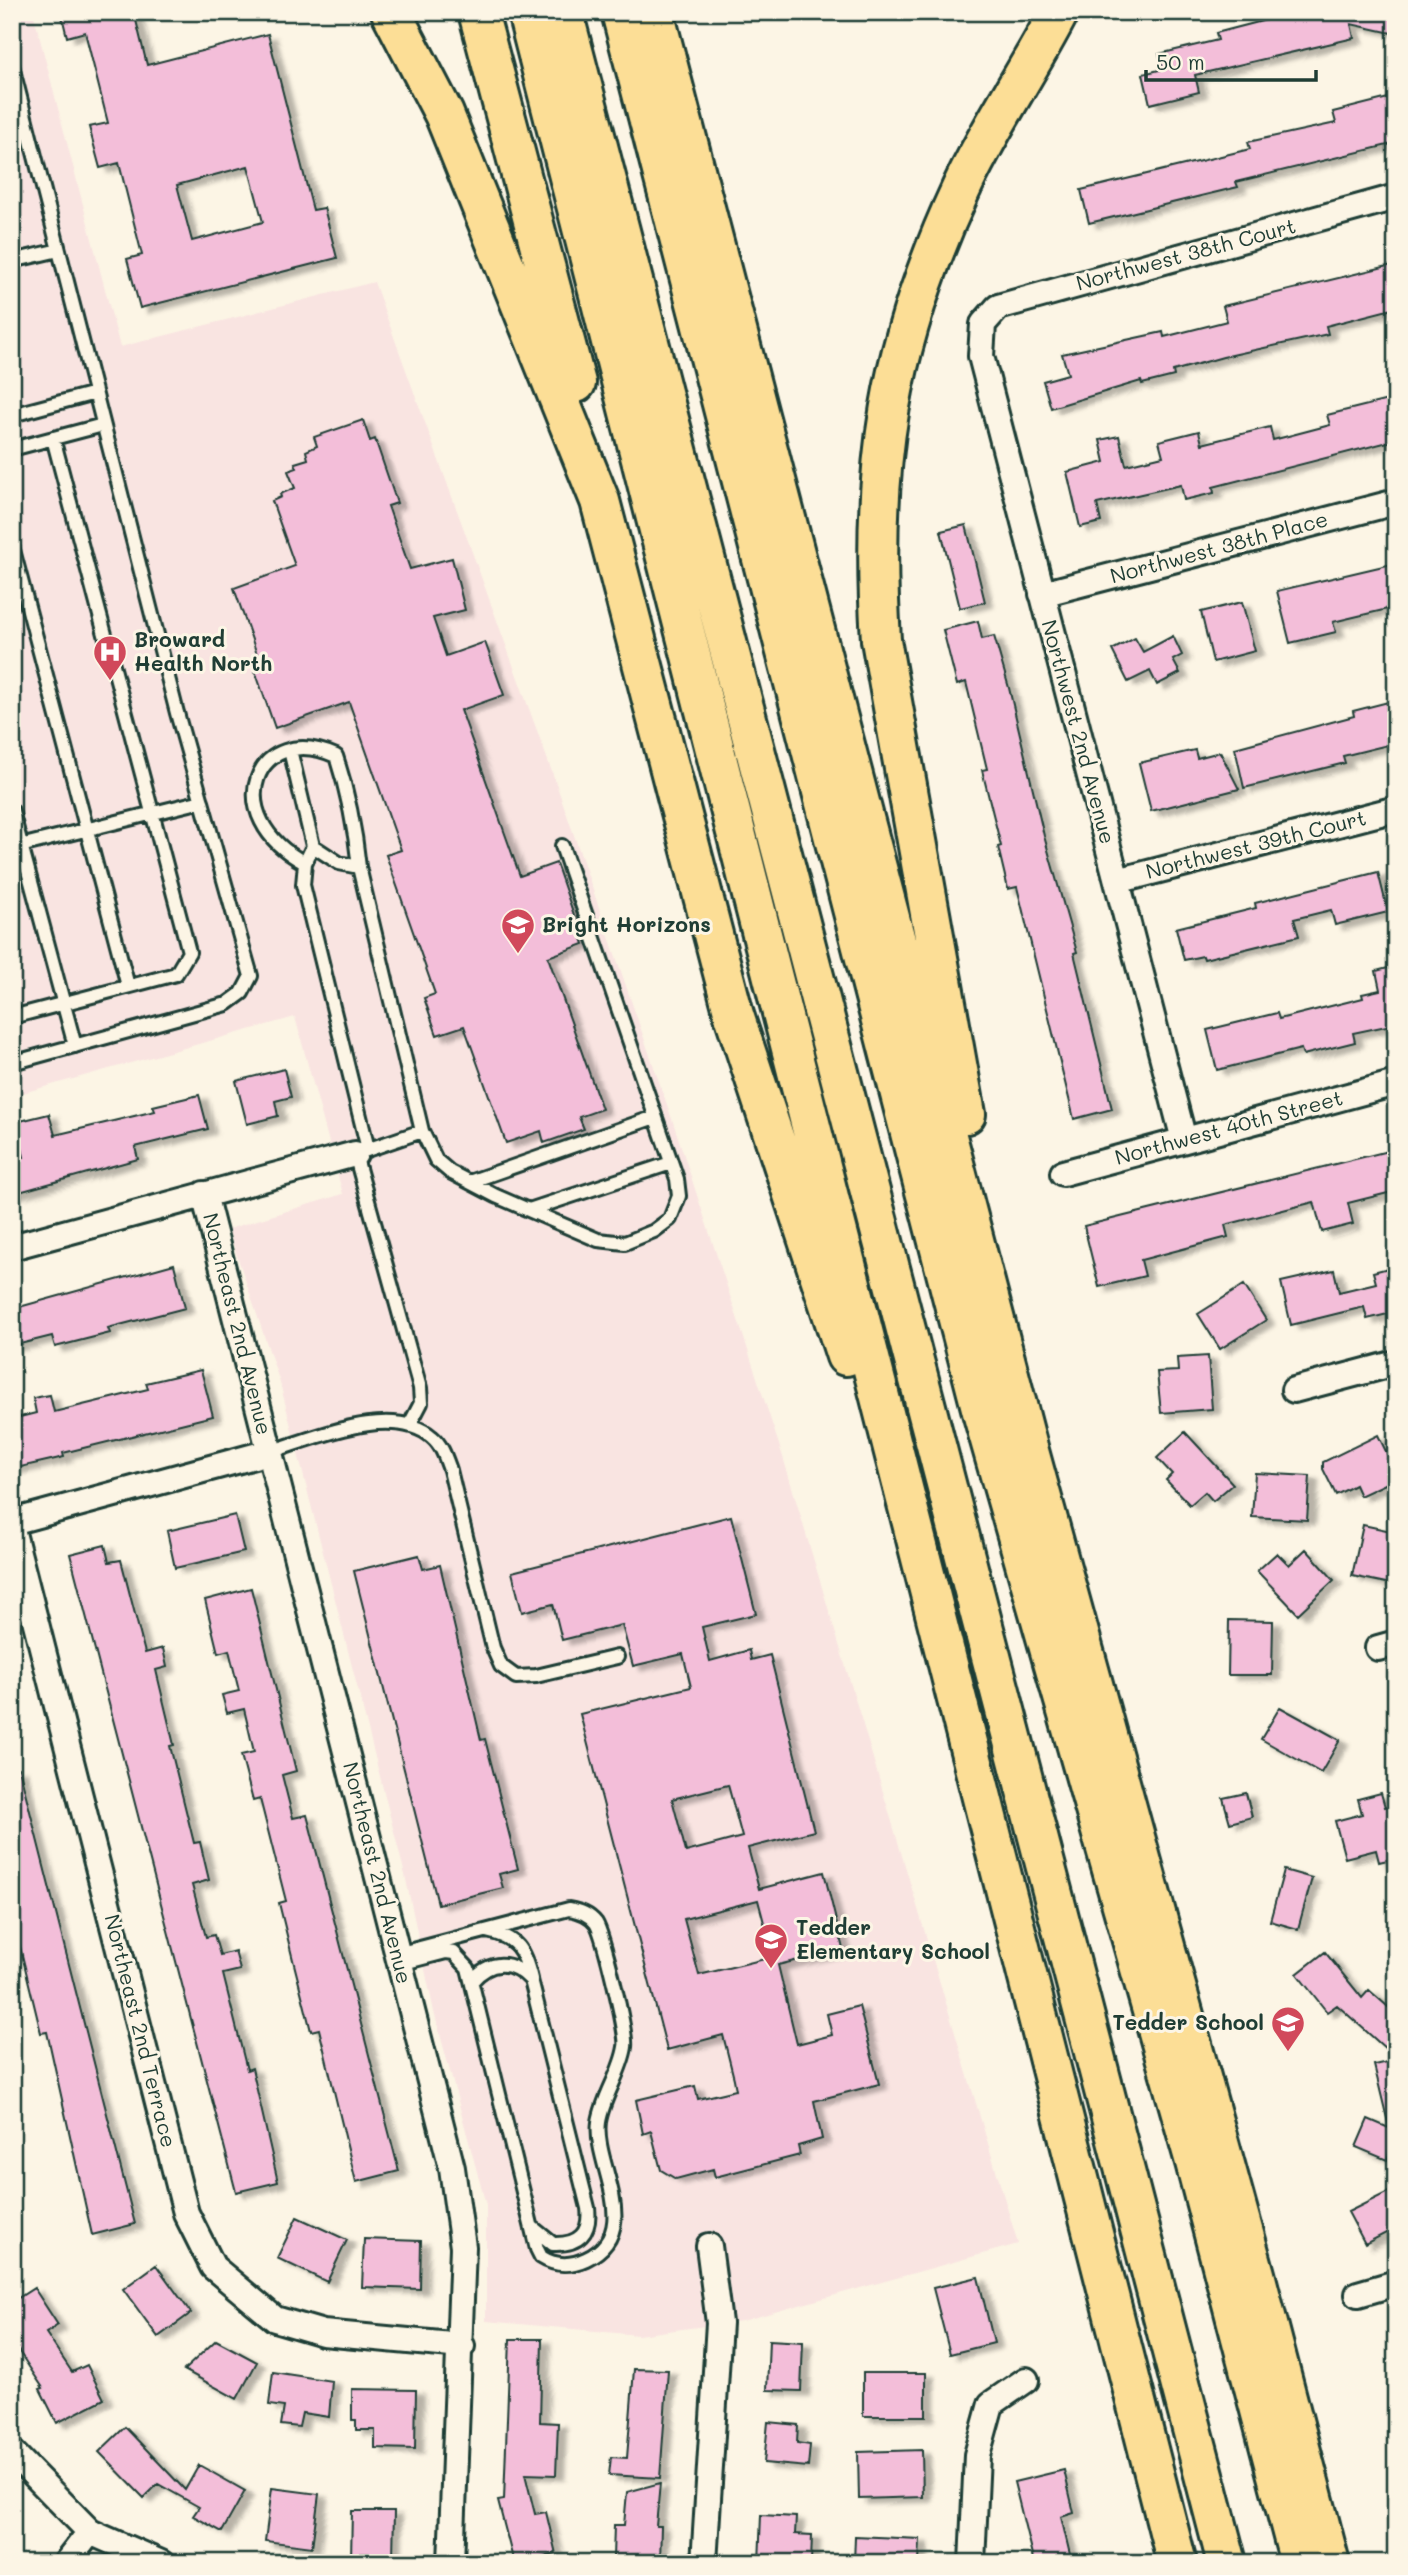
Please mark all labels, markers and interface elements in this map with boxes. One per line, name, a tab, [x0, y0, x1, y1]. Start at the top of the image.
scale bar	[1146, 38, 1315, 82]
text: 50 m	[1156, 48, 1205, 75]
street label: Northwest 38th Court	[1073, 211, 1299, 296]
street label: Northwest 38th Place	[1107, 504, 1330, 589]
street label: Northwest 2nd Avenue	[1037, 617, 1122, 847]
place label: Broward Health North	[134, 625, 272, 676]
hospital icon: Broward Health North	[91, 633, 129, 682]
street label: Northwest 39th Court	[1143, 803, 1369, 884]
school or university icon: Bright Horizons	[499, 906, 537, 955]
place label: Bright Horizons	[542, 910, 711, 937]
street label: Northwest 40th Street	[1112, 1083, 1346, 1170]
street label: Northeast 2nd Avenue	[198, 1210, 279, 1437]
street label: Northeast 2nd Avenue	[338, 1759, 419, 1986]
street label: Northeast 2nd Terrace	[99, 1911, 184, 2150]
place label: Tedder Elementary School	[796, 1913, 990, 1965]
school or university icon: Tedder Elementary School	[752, 1921, 790, 1970]
school or university icon: Tedder School	[1269, 2004, 1307, 2053]
place label: Tedder School	[1112, 2008, 1264, 2035]

